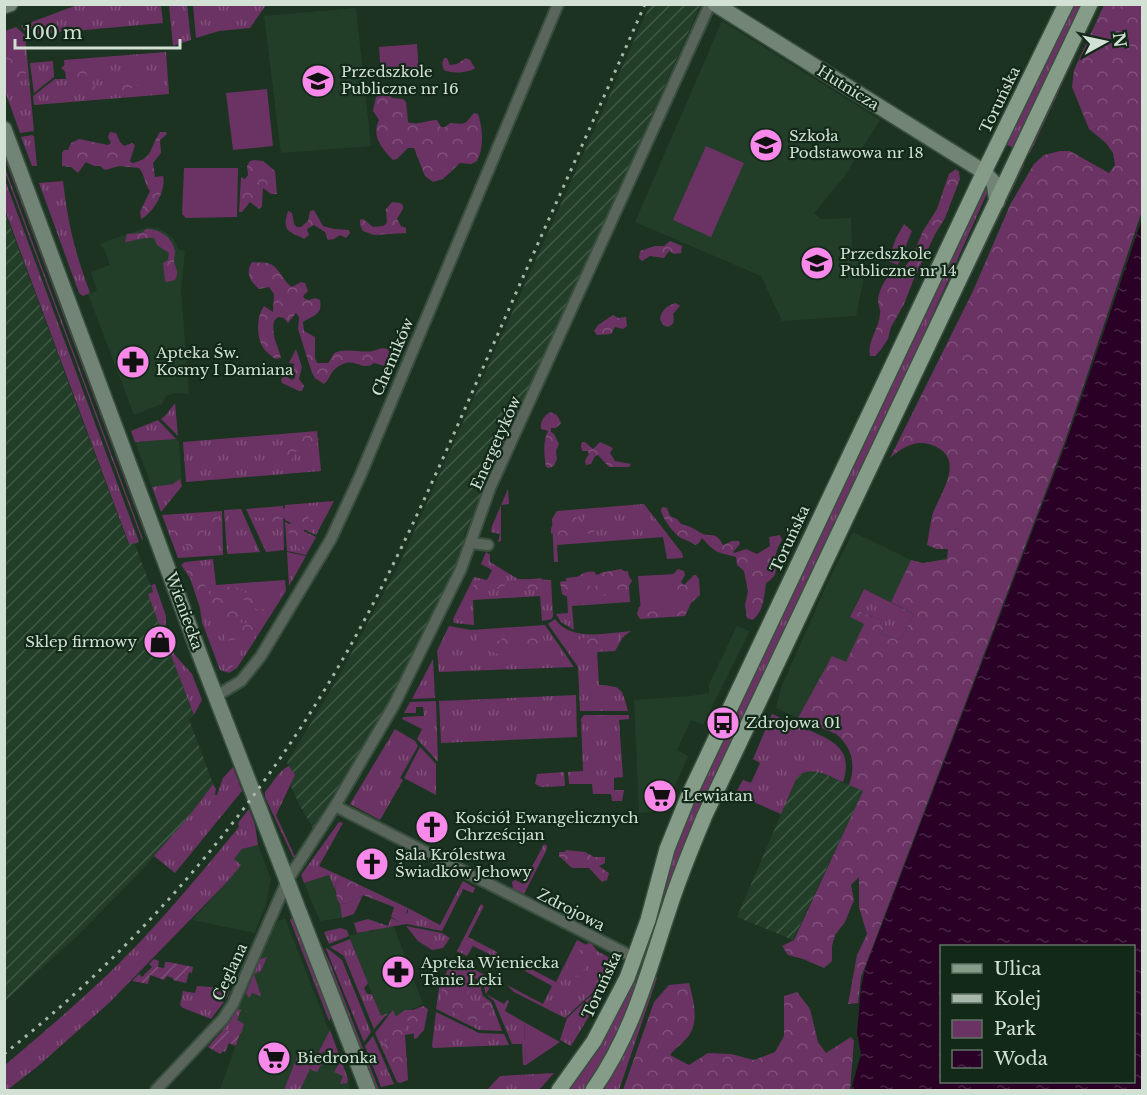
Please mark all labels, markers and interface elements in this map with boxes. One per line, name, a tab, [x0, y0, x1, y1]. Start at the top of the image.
scale bar	[15, 12, 180, 50]
north arrow	[1075, 12, 1135, 72]
text: 100 m	[24, 22, 82, 44]
text: N	[1109, 31, 1131, 49]
street label: Hutnicza	[814, 61, 883, 114]
place label: Przedszkole Publiczne nr 16	[341, 62, 459, 98]
school or university icon: Przedszkole Publiczne nr 16	[300, 63, 336, 99]
street label: Toruńska	[975, 63, 1024, 136]
place label: Szkoła Podstawowa nr 18	[789, 126, 924, 162]
school or university icon: Szkoła Podstawowa nr 18	[748, 127, 784, 163]
place label: Przedszkole Publiczne nr 14	[840, 244, 957, 280]
school or university icon: Przedszkole Publiczne nr 14	[799, 245, 835, 281]
street label: Chemików	[368, 315, 418, 399]
place label: Apteka Św. Kosmy I Damiana	[155, 343, 294, 379]
pharmacy icon: Apteka Św. Kosmy I Damiana	[115, 344, 151, 380]
street label: Energetyków	[466, 393, 525, 493]
street label: Toruńska	[766, 501, 814, 575]
street label: Wieniecka	[161, 569, 207, 653]
shop icon: Sklep firmowy	[142, 624, 178, 660]
place label: Sklep firmowy	[25, 632, 137, 651]
bus stop icon: Zdrojowa 01	[705, 705, 741, 741]
place label: Zdrojowa 01	[746, 713, 841, 732]
supermarket icon: Lewiatan	[642, 778, 678, 814]
place label: Lewiatan	[683, 786, 753, 805]
place label: Kościół Ewangelicznych Chrześcijan	[455, 808, 639, 844]
church icon: Kościół Ewangelicznych Chrześcijan	[414, 809, 450, 845]
place label: Sala Królestwa Świadków Jehowy	[395, 845, 532, 881]
church icon: Sala Królestwa Świadków Jehowy	[354, 846, 390, 882]
street label: Zdrojowa	[534, 884, 609, 935]
street label: Ceglana	[208, 939, 251, 1004]
legend	[940, 945, 1135, 1083]
street label: Toruńska	[578, 947, 626, 1021]
place label: Apteka Wieniecka Tanie Leki	[420, 953, 560, 989]
pharmacy icon: Apteka Wieniecka Tanie Leki	[380, 954, 416, 990]
text: Ulica	[994, 958, 1041, 980]
text: Kolej	[994, 988, 1041, 1010]
text: Park	[994, 1018, 1036, 1040]
supermarket icon: Biedronka	[256, 1040, 292, 1076]
place label: Biedronka	[297, 1048, 378, 1067]
text: Woda	[993, 1048, 1048, 1070]

